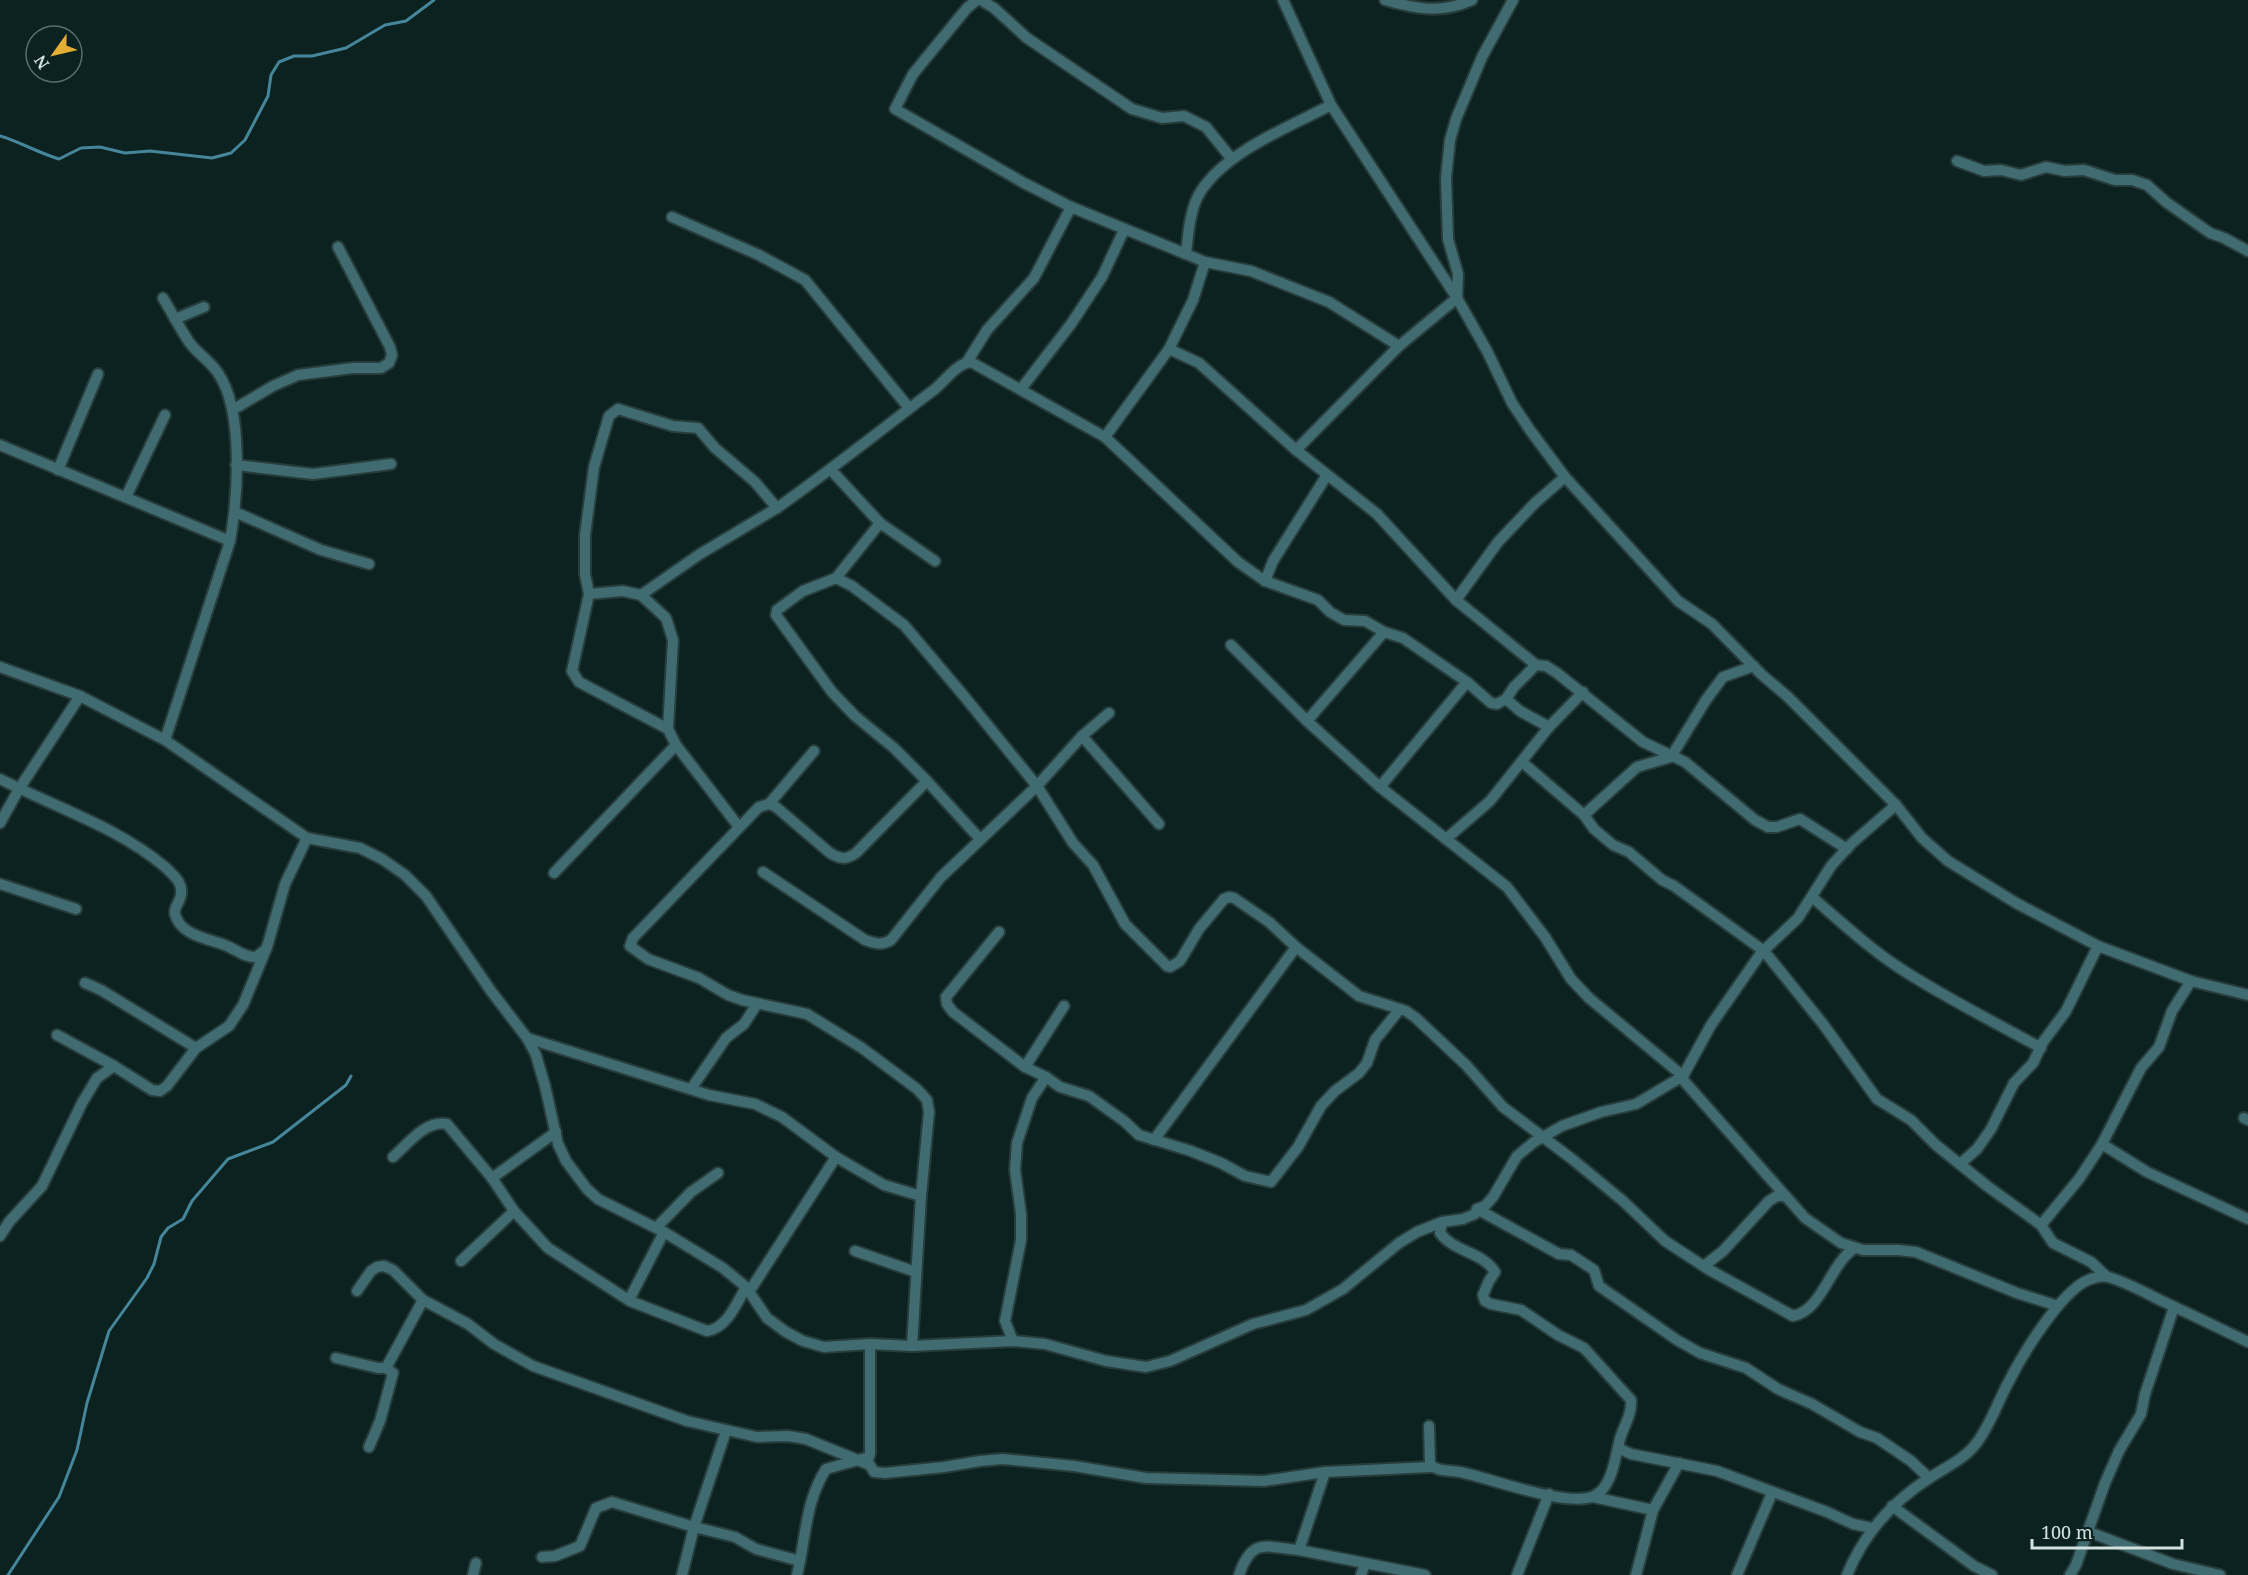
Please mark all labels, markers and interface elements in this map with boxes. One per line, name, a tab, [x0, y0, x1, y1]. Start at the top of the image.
north arrow	[24, 24, 84, 84]
text: N	[29, 51, 54, 74]
scale bar	[2032, 1512, 2182, 1550]
text: 100 m	[2041, 1520, 2093, 1544]

